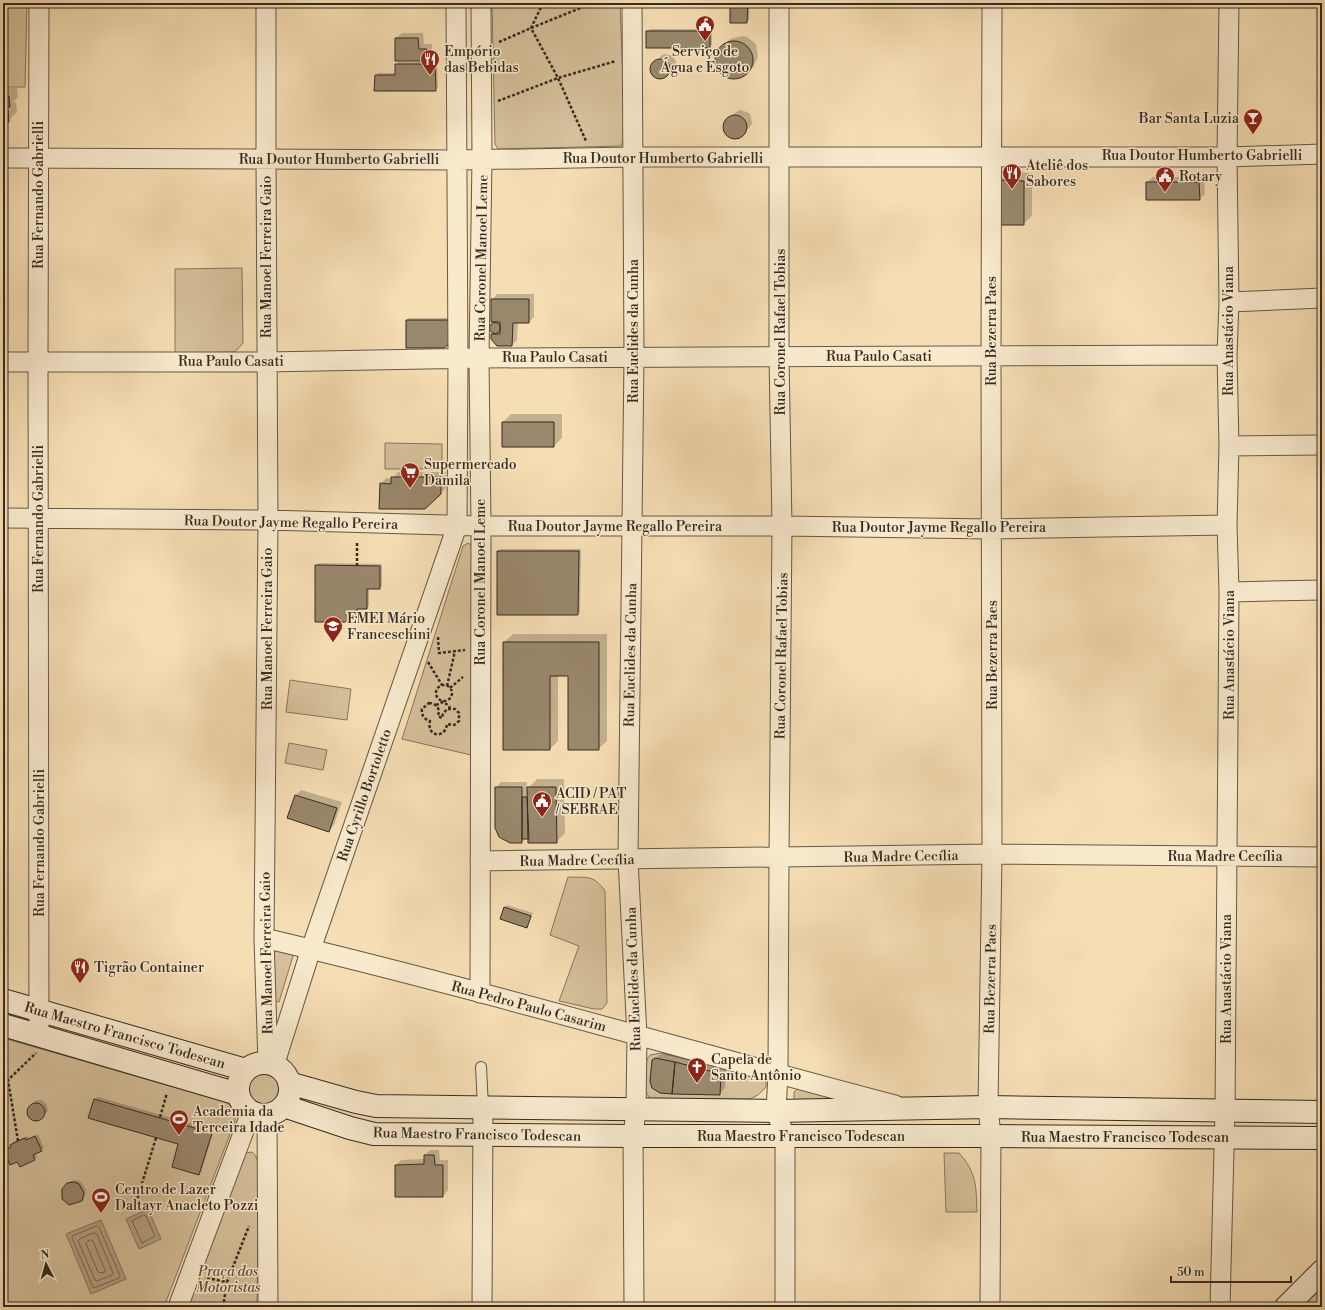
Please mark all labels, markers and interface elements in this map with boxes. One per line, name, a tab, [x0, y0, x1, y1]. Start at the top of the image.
public building icon: Serviço de Água e Esgoto	[694, 14, 716, 42]
place label: Empório das Bebidas	[444, 43, 519, 77]
place label: Serviço de Água e Esgoto	[660, 43, 749, 77]
restaurant icon: Empório das Bebidas	[419, 48, 441, 76]
bar icon: Bar Santa Luzia	[1242, 107, 1264, 135]
place label: Bar Santa Luzia	[1138, 110, 1240, 128]
street label: Rua Fernando Gabrielli	[30, 121, 48, 269]
street label: Rua Doutor Humberto Gabrielli	[1102, 147, 1303, 165]
street label: Rua Doutor Humberto Gabrielli	[563, 150, 764, 168]
street label: Rua Doutor Humberto Gabrielli	[239, 151, 440, 169]
place label: Ateliê dos Sabores	[1025, 157, 1088, 191]
restaurant icon: Ateliê dos Sabores	[1001, 162, 1023, 190]
public building icon: Rotary	[1154, 165, 1176, 193]
place label: Rotary	[1179, 168, 1222, 186]
street label: Rua Coronel Manoel Leme	[472, 174, 492, 342]
street label: Rua Manoel Ferreira Gaio	[258, 176, 276, 338]
street label: Rua Coronel Rafael Tobias	[772, 249, 790, 415]
street label: Rua Euclides da Cunha	[625, 258, 643, 403]
street label: Rua Anastácio Viana	[1220, 265, 1238, 396]
street label: Rua Bezerra Paes	[983, 276, 1001, 386]
street label: Rua Paulo Casati	[826, 348, 932, 366]
street label: Rua Paulo Casati	[502, 349, 608, 367]
street label: Rua Paulo Casati	[178, 353, 284, 371]
street label: Rua Fernando Gabrielli	[30, 445, 48, 593]
place label: Supermercado Damila	[424, 456, 517, 490]
supermarket icon: Supermercado Damila	[399, 461, 421, 489]
street label: Rua Coronel Manoel Leme	[472, 499, 490, 665]
street label: Rua Doutor Jayme Regallo Pereira	[184, 512, 399, 534]
street label: Rua Doutor Jayme Regallo Pereira	[508, 518, 723, 536]
street label: Rua Doutor Jayme Regallo Pereira	[832, 519, 1047, 537]
street label: Rua Manoel Ferreira Gaio	[259, 548, 277, 710]
street label: Rua Coronel Rafael Tobias	[772, 572, 792, 740]
street label: Rua Euclides da Cunha	[621, 582, 641, 727]
street label: Rua Anastácio Viana	[1221, 589, 1239, 720]
street label: Rua Bezerra Paes	[984, 600, 1002, 710]
place label: EMEI Mário Franceschini	[347, 610, 431, 644]
school or university icon: EMEI Mário Franceschini	[322, 615, 344, 643]
street label: Rua Cyrillo Bortoletto	[334, 726, 396, 864]
street label: Rua Fernando Gabrielli	[31, 769, 49, 917]
place label: ACID / PAT / SEBRAE	[555, 785, 627, 819]
public building icon: ACID / PAT / SEBRAE	[531, 790, 553, 818]
street label: Rua Madre Cecília	[843, 847, 960, 867]
street label: Rua Madre Cecília	[1167, 848, 1283, 866]
street label: Rua Madre Cecília	[519, 851, 636, 871]
street label: Rua Manoel Ferreira Gaio	[257, 871, 277, 1034]
street label: Rua Euclides da Cunha	[622, 906, 646, 1051]
street label: Rua Anastácio Viana	[1218, 913, 1236, 1044]
street label: Rua Bezerra Paes	[981, 924, 1001, 1034]
restaurant icon: Tigrão Container	[69, 956, 91, 984]
place label: Tigrão Container	[94, 959, 204, 977]
street label: Rua Pedro Paulo Casarim	[449, 978, 608, 1036]
street label: Rua Maestro Francisco Todescan	[22, 999, 228, 1073]
place label: Capela de Santo Antônio	[711, 1051, 802, 1085]
church icon: Capela de Santo Antônio	[686, 1056, 708, 1084]
place label: Academia da Terceira Idade	[192, 1103, 285, 1137]
sports icon: Academia da Terceira Idade	[168, 1108, 190, 1136]
street label: Rua Maestro Francisco Todescan	[373, 1124, 582, 1146]
street label: Rua Maestro Francisco Todescan	[697, 1128, 906, 1146]
street label: Rua Maestro Francisco Todescan	[1021, 1129, 1230, 1147]
place label: Centro de Lazer Daltayr Anacleto Pozzi	[115, 1181, 259, 1215]
sports icon: Centro de Lazer Daltayr Anacleto Pozzi	[90, 1186, 112, 1214]
north arrow	[26, 1244, 66, 1284]
text: N	[40, 1248, 50, 1262]
scale bar	[1171, 1258, 1291, 1284]
park label: Praça dos Motoristas	[196, 1263, 260, 1297]
text: 50 m	[1177, 1265, 1205, 1280]

